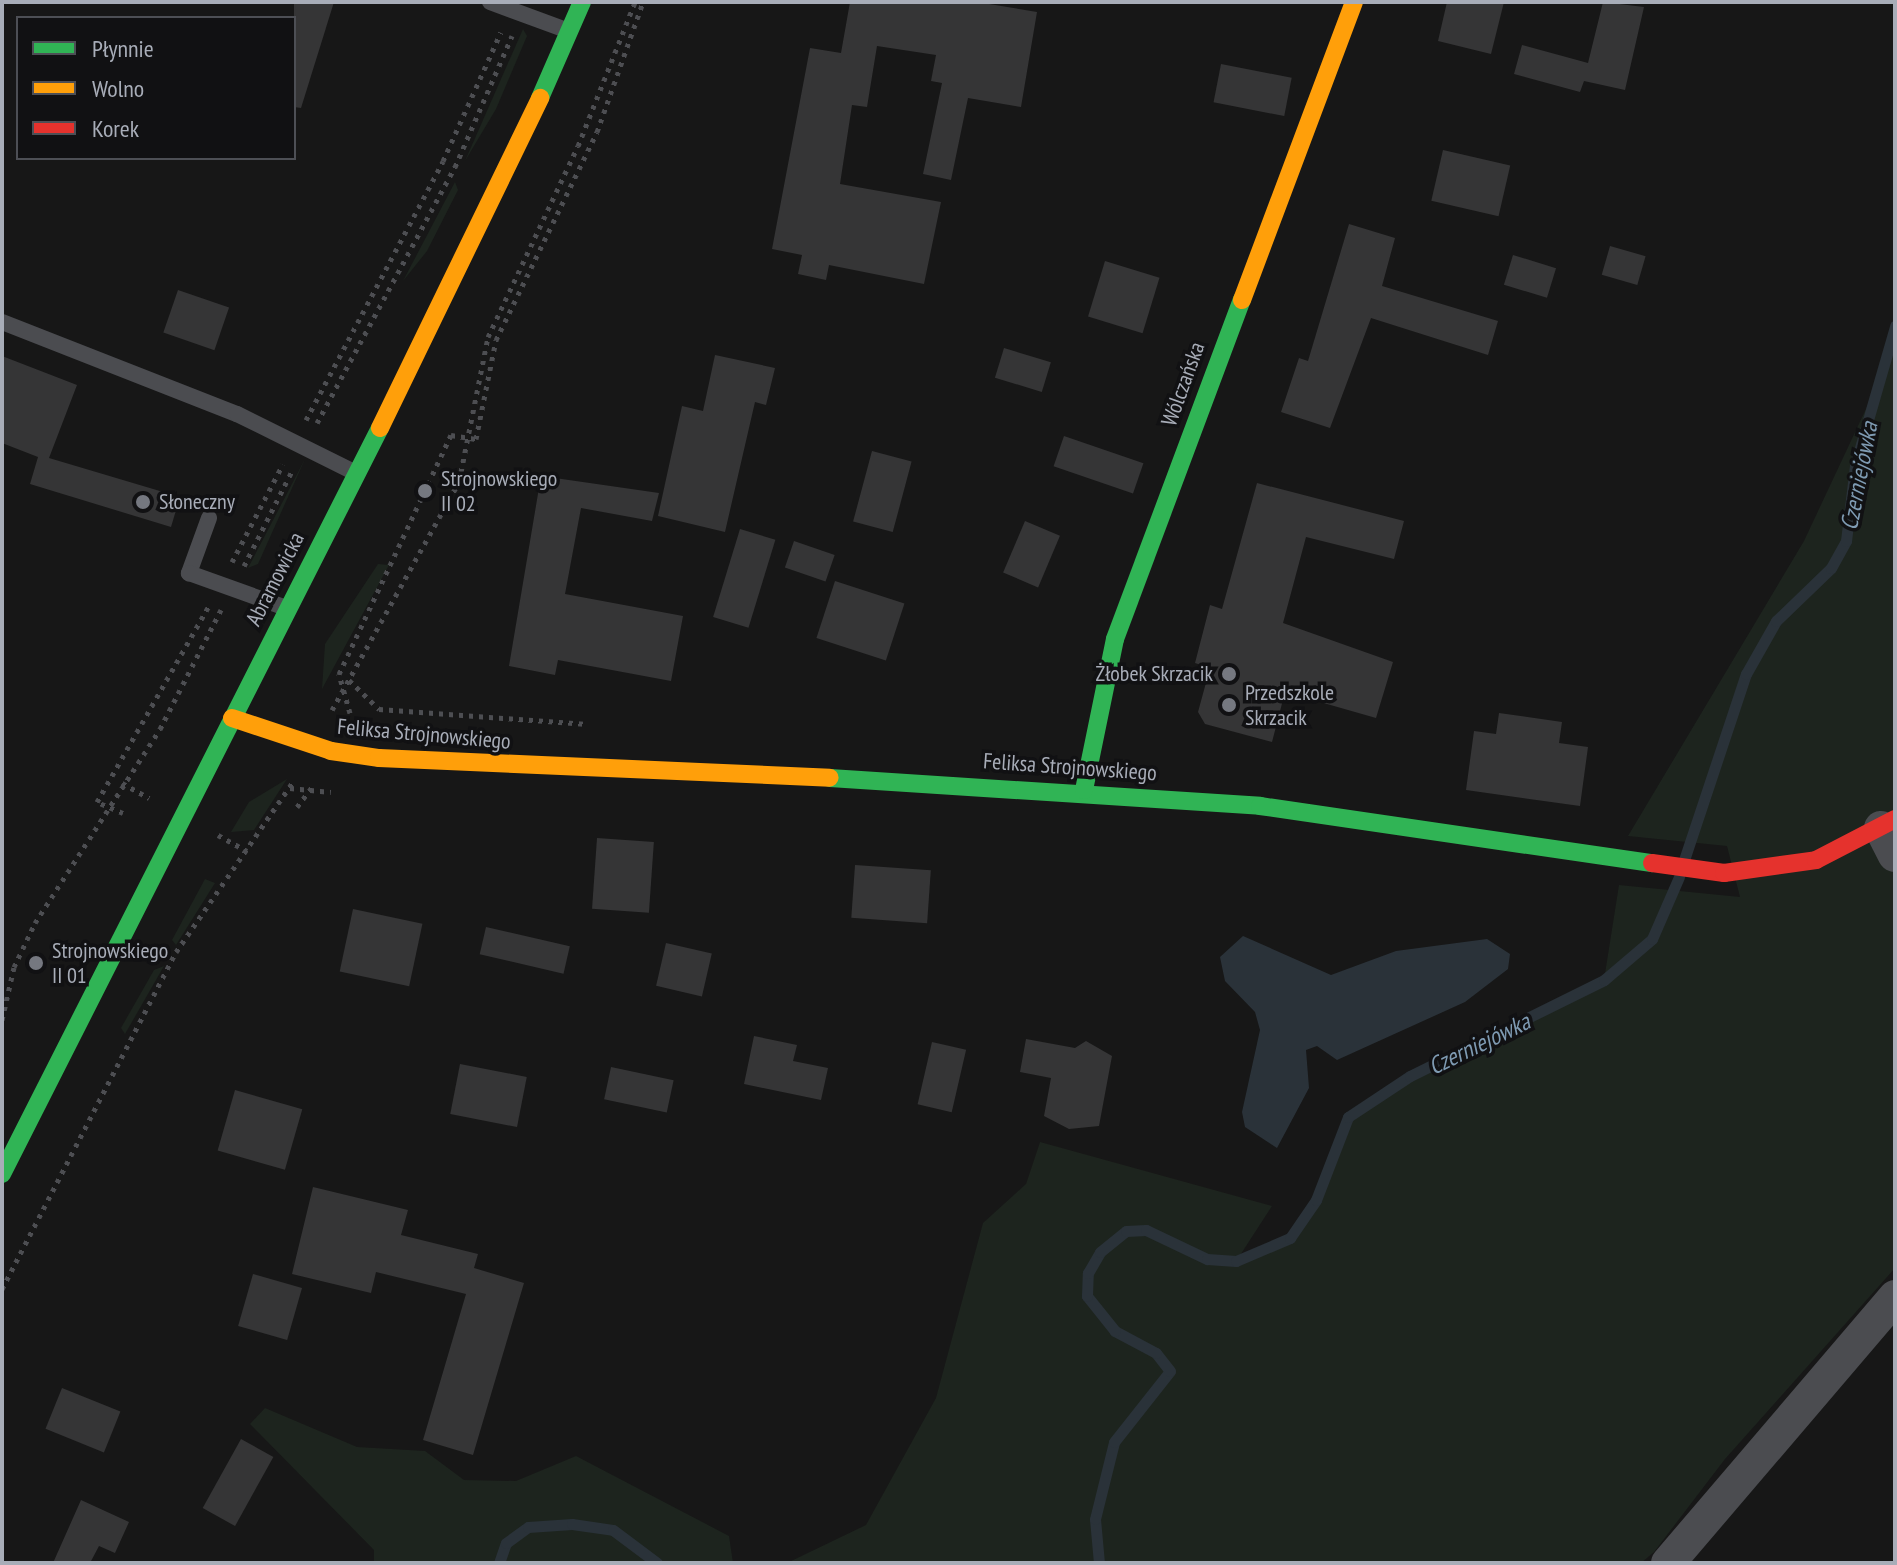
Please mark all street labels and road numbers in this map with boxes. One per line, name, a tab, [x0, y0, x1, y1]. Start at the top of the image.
street label: Wólczańska	[1156, 338, 1210, 430]
street label: Abramowicka	[240, 528, 310, 630]
street label: Feliksa Strojnowskiego	[336, 713, 512, 755]
street label: Feliksa Strojnowskiego	[982, 748, 1158, 786]

